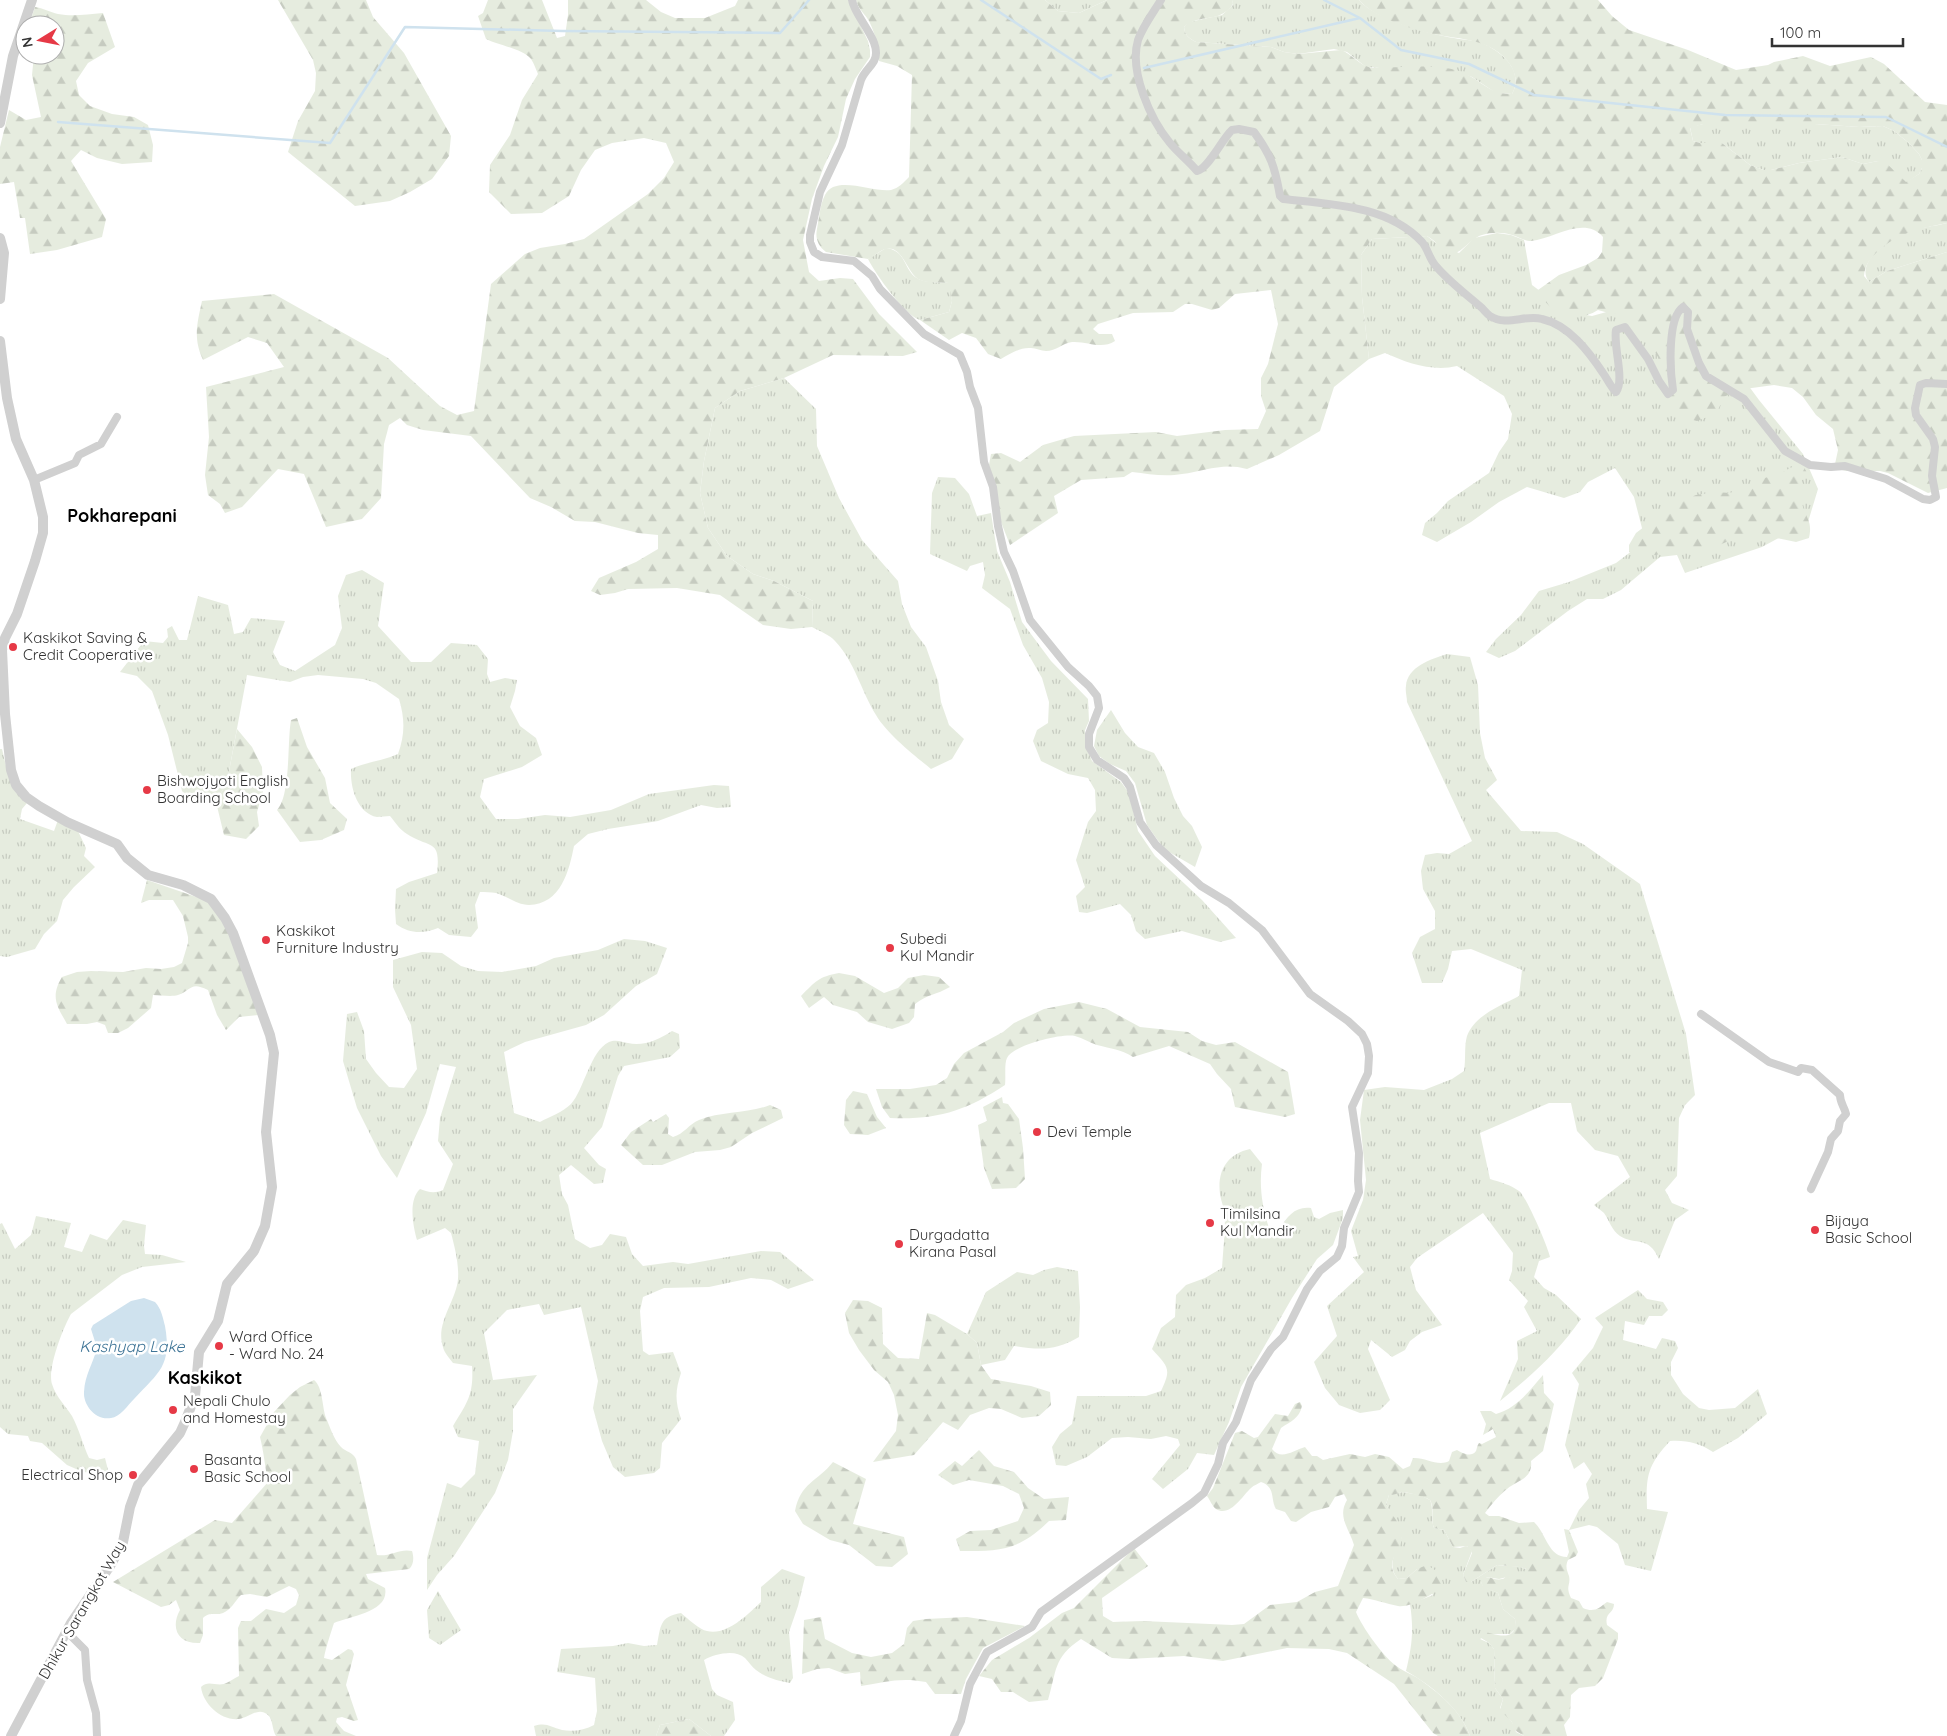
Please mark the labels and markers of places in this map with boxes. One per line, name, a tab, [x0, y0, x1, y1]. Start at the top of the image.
place label: Kaskikot Saving & Credit Cooperative	[23, 628, 153, 664]
marker: Kaskikot Saving & Credit Cooperative	[7, 641, 19, 653]
place label: Bishwojyoti English Boarding School	[157, 771, 289, 807]
marker: Bishwojyoti English Boarding School	[141, 784, 153, 796]
place label: Kaskikot Furniture Industry	[276, 921, 399, 957]
place label: Subedi Kul Mandir	[900, 929, 974, 965]
marker: Kaskikot Furniture Industry	[260, 934, 272, 946]
marker: Subedi Kul Mandir	[884, 942, 896, 954]
place label: Devi Temple	[1047, 1122, 1132, 1141]
marker: Devi Temple	[1031, 1126, 1043, 1138]
place label: Timilsina Kul Mandir	[1220, 1204, 1294, 1240]
place label: Bijaya Basic School	[1825, 1211, 1912, 1247]
marker: Timilsina Kul Mandir	[1204, 1217, 1216, 1229]
marker: Bijaya Basic School	[1809, 1224, 1821, 1236]
place label: Durgadatta Kirana Pasal	[909, 1225, 997, 1261]
marker: Durgadatta Kirana Pasal	[893, 1238, 905, 1250]
place label: Ward Office - Ward No. 24	[229, 1327, 324, 1363]
marker: Ward Office - Ward No. 24	[213, 1340, 225, 1352]
place label: Nepali Chulo and Homestay	[183, 1391, 286, 1427]
marker: Nepali Chulo and Homestay	[167, 1404, 179, 1416]
place label: Basanta Basic School	[204, 1450, 291, 1486]
marker: Basanta Basic School	[188, 1463, 200, 1475]
place label: Electrical Shop	[21, 1465, 123, 1484]
marker: Electrical Shop	[127, 1469, 139, 1481]

